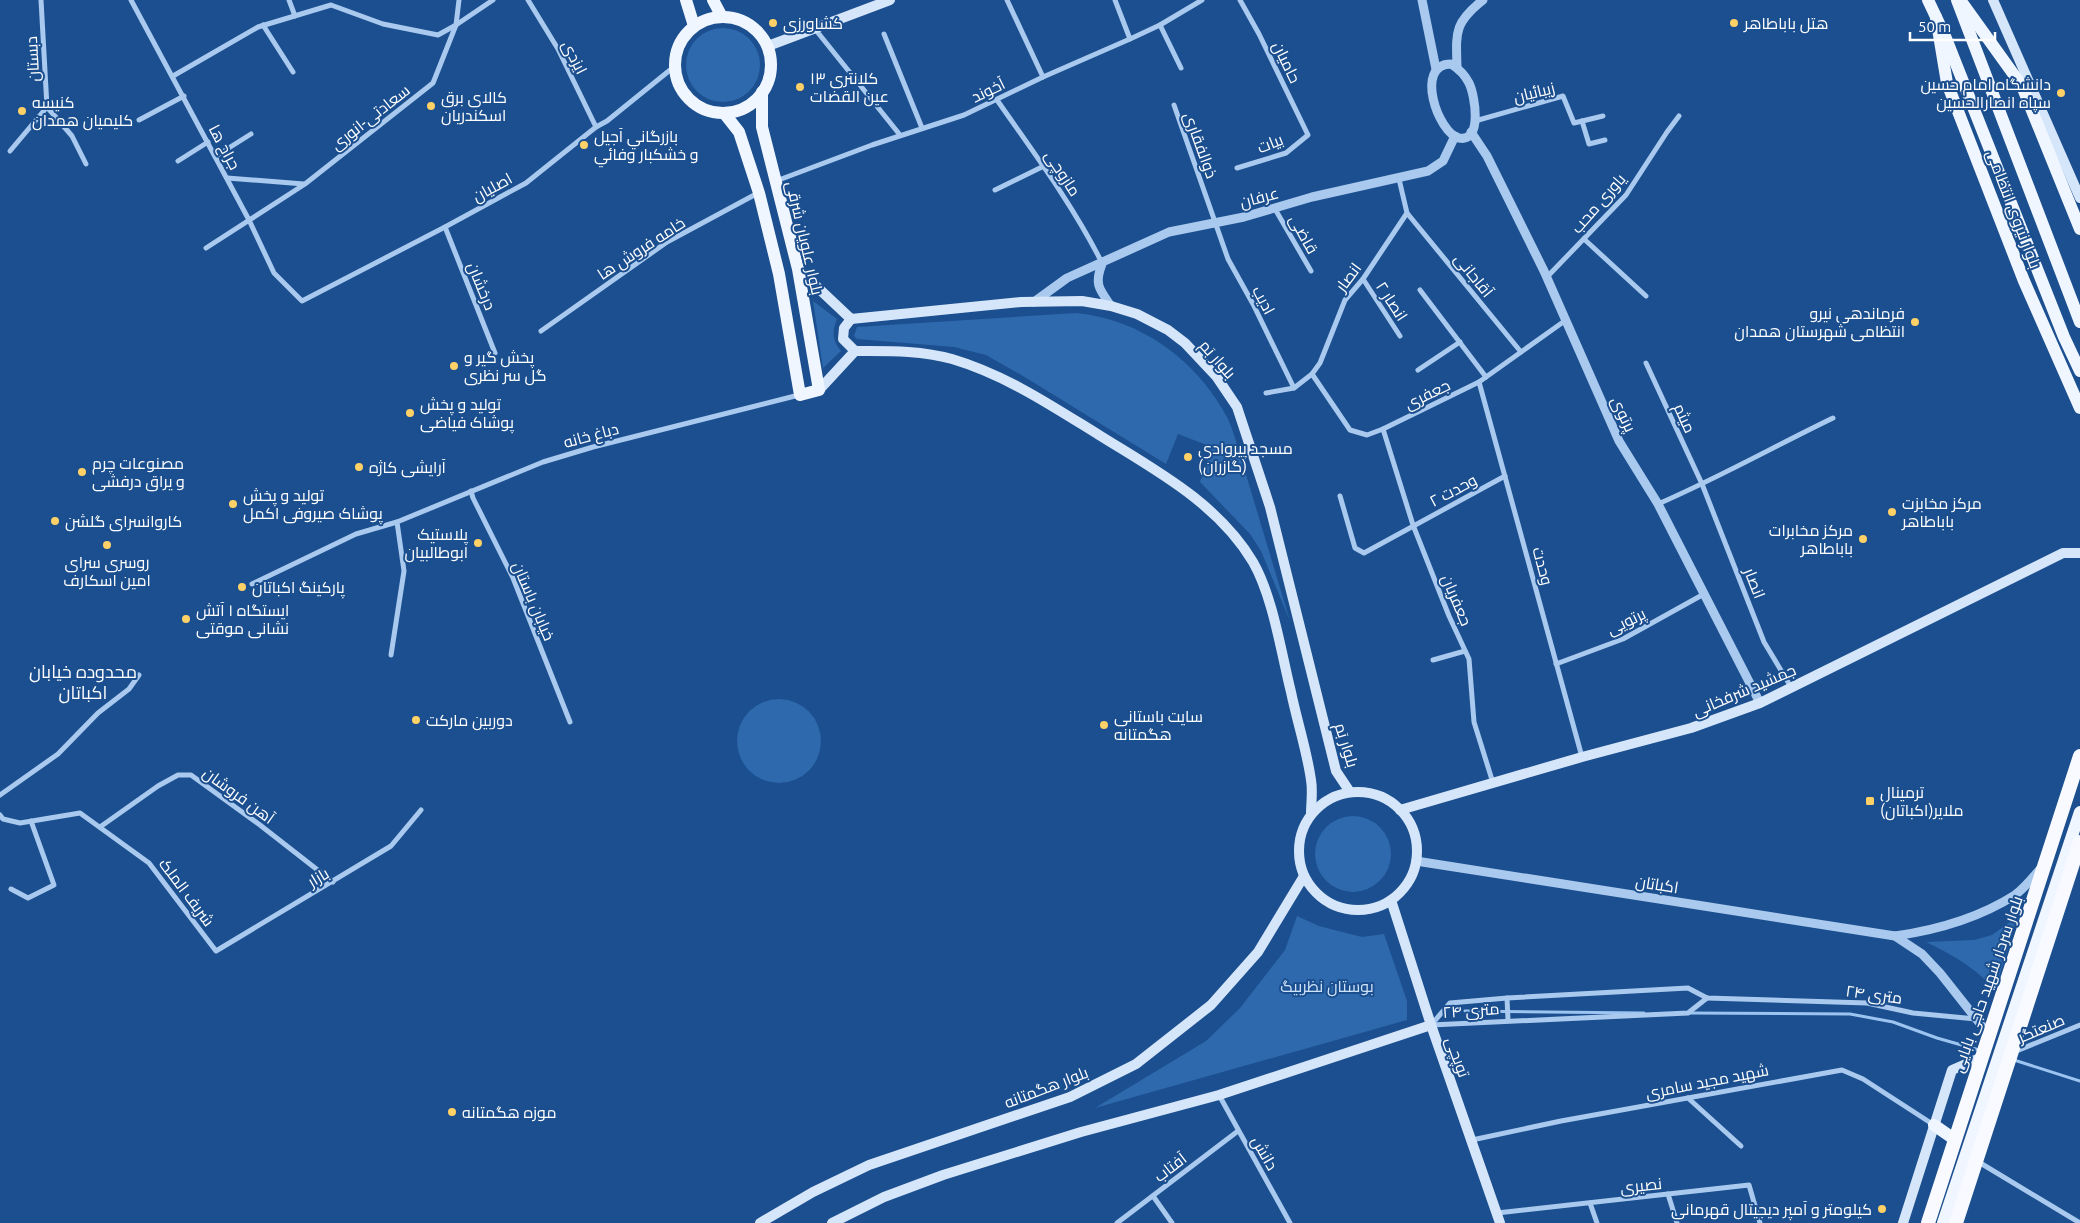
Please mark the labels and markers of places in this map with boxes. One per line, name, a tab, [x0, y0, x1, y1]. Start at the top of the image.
place label: کشاورزی	[783, 14, 843, 34]
place label: هتل باباطاهر	[1743, 14, 1828, 34]
marker: کشاورزی	[767, 17, 779, 29]
marker: هتل باباطاهر	[1728, 17, 1740, 29]
place label: کلانتری ۱۳ عین القضات	[810, 69, 889, 107]
place label: دانشگاه امام حسین سپاه انصارالحسین	[1920, 75, 2051, 113]
marker: کلانتری ۱۳ عین القضات	[794, 81, 806, 93]
marker: دانشگاه امام حسین سپاه انصارالحسین	[2055, 87, 2067, 99]
place label: کالای برق اسکندریان	[441, 88, 507, 126]
place label: کنیسه کلیمیان همدان	[32, 93, 133, 131]
marker: کالای برق اسکندریان	[425, 100, 437, 112]
marker: کنیسه کلیمیان همدان	[16, 105, 28, 117]
place label: بازرگاني آجيل و خشكبار وفائي	[594, 127, 698, 168]
marker: بازرگاني آجيل و خشكبار وفائي	[578, 139, 590, 151]
place label: فرماندهی نیرو انتظامی شهرستان همدان	[1734, 304, 1905, 342]
marker: فرماندهی نیرو انتظامی شهرستان همدان	[1909, 316, 1921, 328]
place label: پخش گیر و گل سر نظری	[464, 348, 546, 386]
marker: پخش گیر و گل سر نظری	[448, 360, 460, 372]
place label: تولید و پخش پوشاک فیاضی	[420, 395, 515, 434]
marker: تولید و پخش پوشاک فیاضی	[404, 407, 416, 419]
place label: مسجد پیروادی (گازران)	[1198, 439, 1293, 477]
marker: مسجد پیروادی (گازران)	[1182, 451, 1194, 463]
place label: مصنوعات چرم و یراق درفشی	[92, 454, 185, 492]
place label: آرایشی کاژه	[369, 458, 447, 478]
marker: آرایشی کاژه	[353, 461, 365, 473]
marker: مصنوعات چرم و یراق درفشی	[76, 466, 88, 478]
place label: تولید و پخش پوشاک صیروفی اکمل	[243, 486, 383, 525]
place label: مرکز مخابزت باباطاهر	[1901, 494, 1982, 531]
marker: تولید و پخش پوشاک صیروفی اکمل	[227, 498, 239, 510]
marker: مرکز مخابزت باباطاهر	[1886, 506, 1898, 518]
place label: کاروانسرای گلشن	[65, 512, 182, 532]
marker: کاروانسرای گلشن	[49, 515, 61, 527]
place label: مرکز مخابرات باباطاهر	[1769, 521, 1853, 558]
place label: پلاستیک ابوطالبیان	[404, 525, 469, 563]
marker: مرکز مخابرات باباطاهر	[1857, 533, 1869, 545]
marker: پلاستیک ابوطالبیان	[472, 537, 484, 549]
marker: روسری سرای امین اسکارف	[101, 539, 113, 551]
place label: روسری سرای امین اسکارف	[63, 553, 151, 591]
place label: پارکینگ اکباتان	[252, 578, 345, 599]
marker: پارکینگ اکباتان	[236, 581, 248, 593]
place label: ایستگاه ۱ آتش نشانی موقتی	[196, 601, 289, 639]
marker: ایستگاه ۱ آتش نشانی موقتی	[180, 613, 192, 625]
place label: سایت باستانی هگمتانه	[1114, 707, 1203, 743]
place label: دوربین مارکت	[426, 711, 513, 731]
marker: دوربین مارکت	[410, 714, 422, 726]
marker: سایت باستانی هگمتانه	[1098, 719, 1110, 731]
place label: ترمینال ملایر(اکباتان)	[1880, 783, 1964, 821]
marker: ترمینال ملایر(اکباتان)	[1864, 795, 1876, 807]
place label: موزه هگمتانه	[462, 1103, 557, 1122]
marker: موزه هگمتانه	[446, 1106, 458, 1118]
place label: کیلومتر و آمپر دیجیتال قهرمانی	[1671, 1200, 1872, 1221]
marker: کیلومتر و آمپر دیجیتال قهرمانی	[1876, 1203, 1888, 1215]

